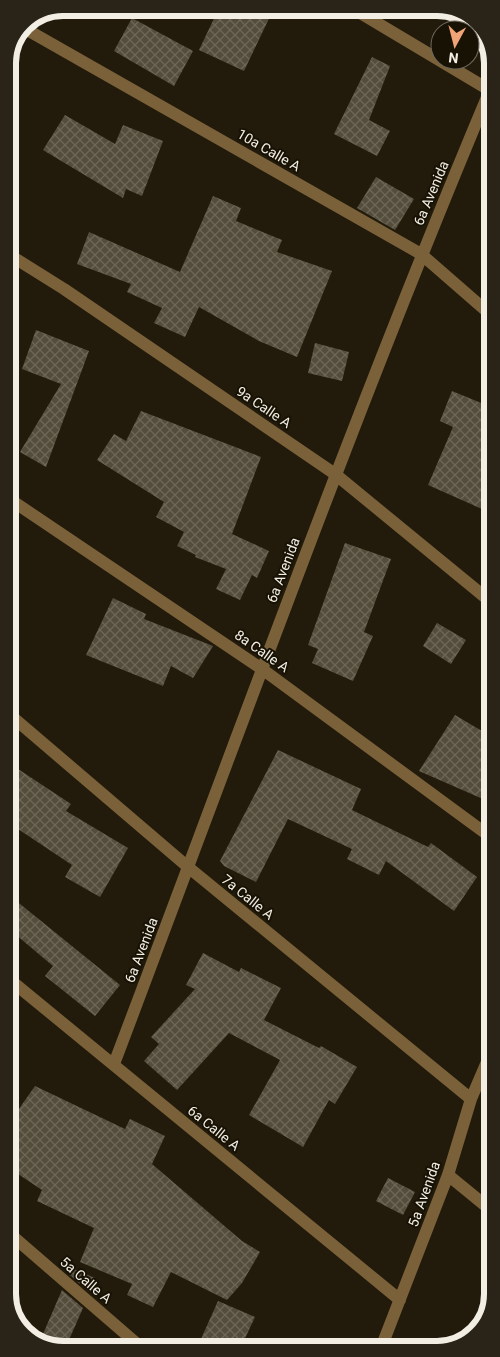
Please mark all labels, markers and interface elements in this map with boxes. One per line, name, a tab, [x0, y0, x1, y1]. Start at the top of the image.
north arrow	[430, 20, 480, 70]
text: N	[448, 49, 459, 66]
street label: 10a Calle A	[235, 125, 303, 175]
street label: 6a Avenida	[410, 158, 452, 228]
street label: 9a Calle A	[234, 383, 294, 431]
street label: 6a Avenida	[263, 535, 303, 605]
street label: 8a Calle A	[232, 627, 292, 675]
street label: 7a Calle A	[219, 871, 277, 923]
street label: 6a Avenida	[121, 915, 161, 985]
street label: 6a Calle A	[185, 1102, 243, 1154]
street label: 5a Avenida	[405, 1159, 443, 1229]
street label: 5a Calle A	[57, 1253, 115, 1307]

